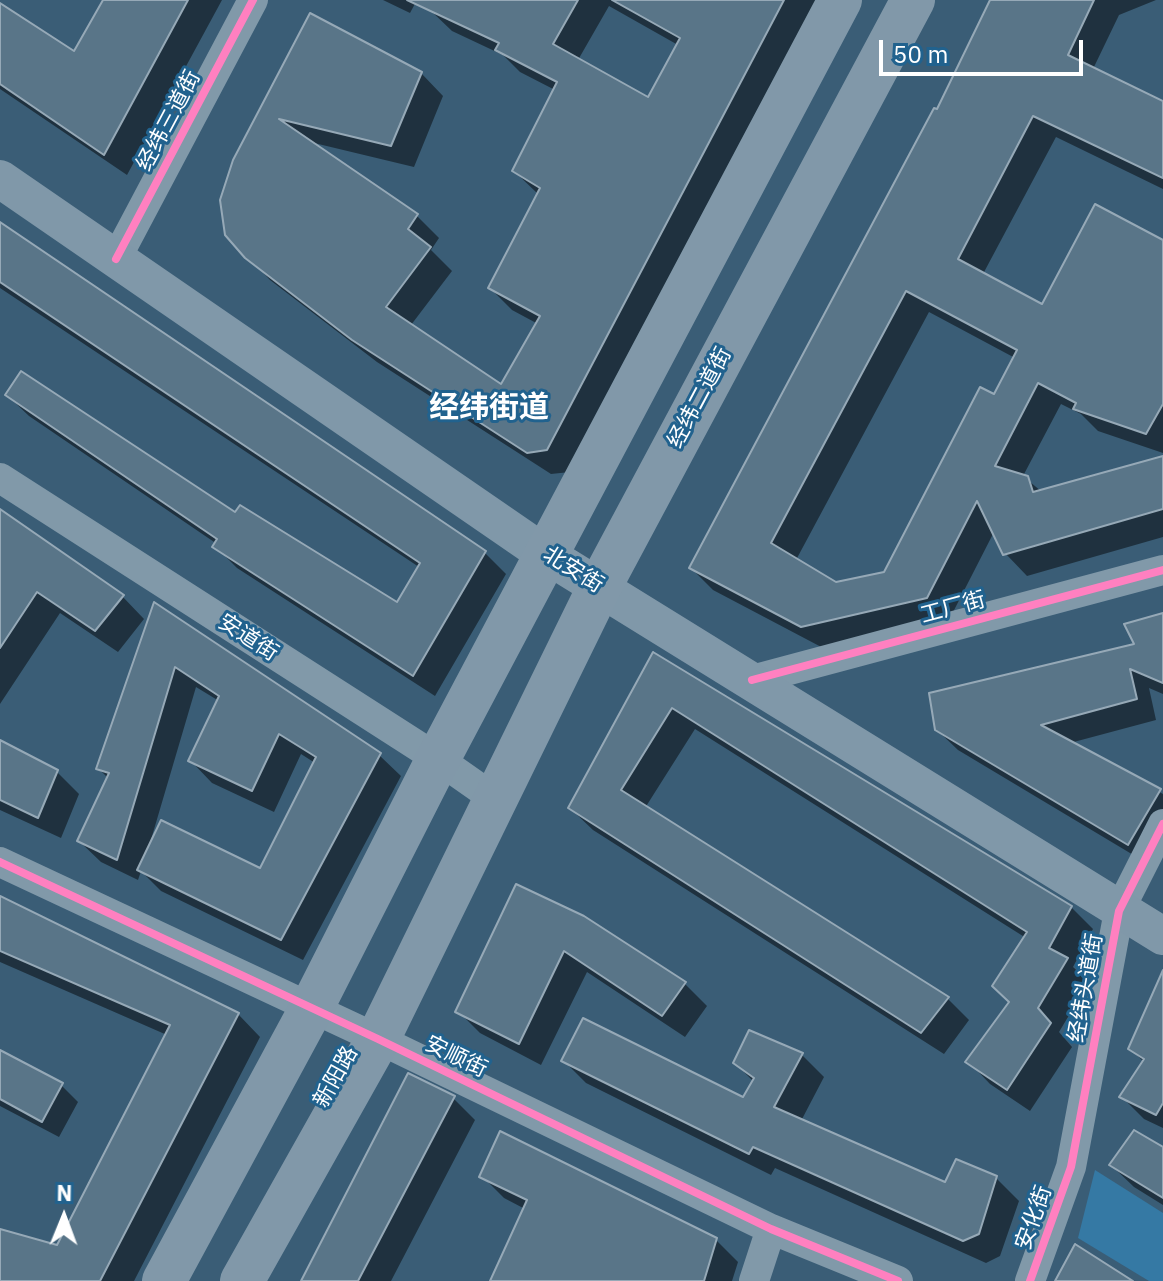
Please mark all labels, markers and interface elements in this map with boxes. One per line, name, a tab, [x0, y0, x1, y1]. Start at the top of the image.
scale bar	[883, 24, 1087, 74]
text: 50 m	[893, 38, 948, 70]
street label: 经纬三道街	[132, 66, 206, 176]
street label: 经纬二道街	[663, 343, 737, 453]
district label: 经纬街道	[429, 390, 549, 426]
street label: 北安街	[538, 541, 608, 599]
street label: 工厂街	[918, 587, 988, 629]
street label: 安道街	[213, 609, 283, 667]
street label: 经纬头道街	[1063, 932, 1109, 1044]
street label: 安顺街	[421, 1031, 491, 1083]
street label: 新阳路	[308, 1042, 364, 1112]
north arrow	[24, 1177, 104, 1257]
text: N	[56, 1178, 73, 1207]
street label: 安化街	[1010, 1182, 1058, 1254]

